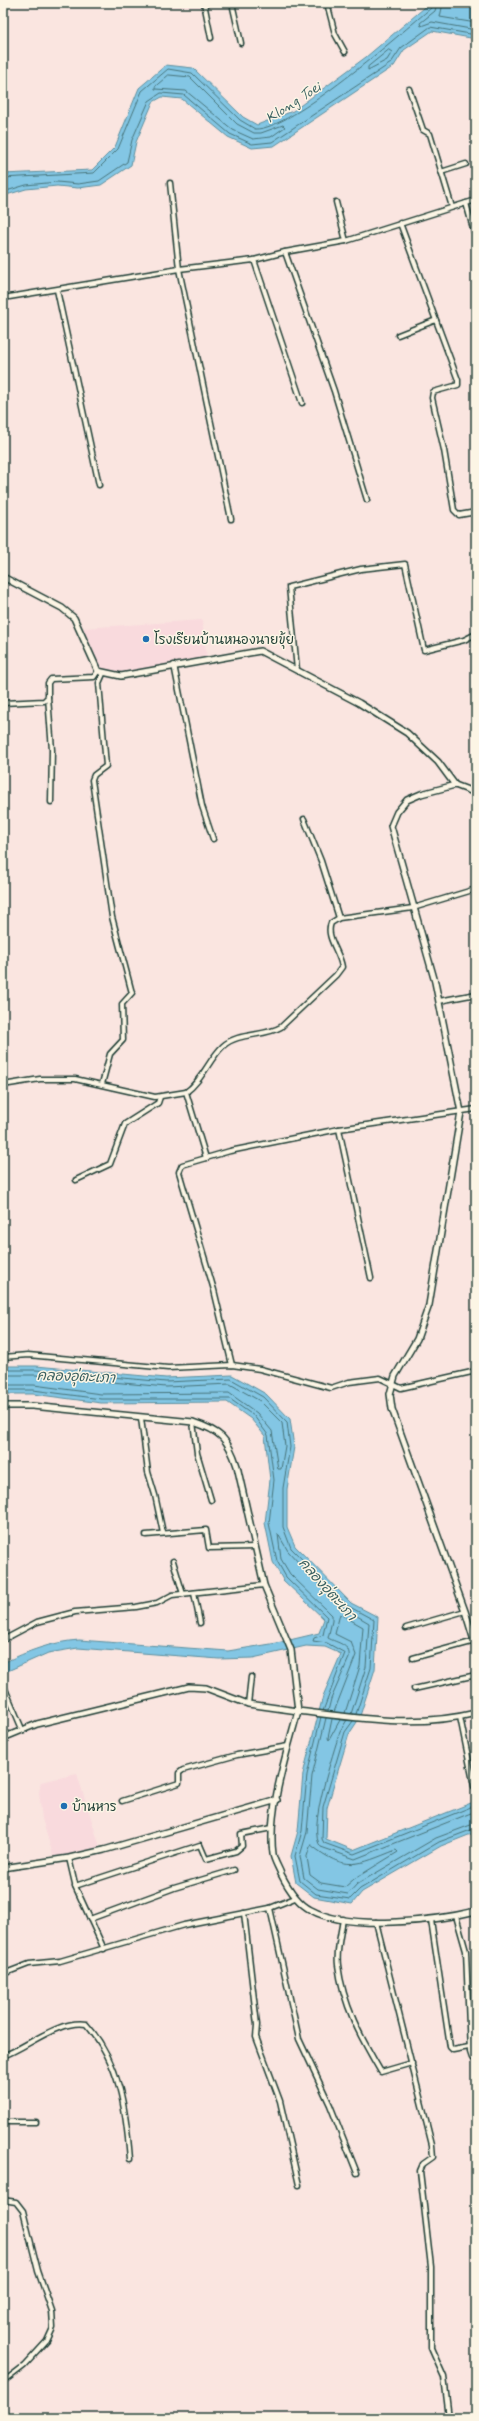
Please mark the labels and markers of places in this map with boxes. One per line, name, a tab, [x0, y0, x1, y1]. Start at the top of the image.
place label: โรงเรียนบ้านหนองนายขุ้ย	[154, 630, 294, 649]
marker: โรงเรียนบ้านหนองนายขุ้ย	[141, 634, 151, 644]
place label: บ้านหาร	[72, 1798, 117, 1816]
marker: บ้านหาร	[59, 1801, 69, 1811]

